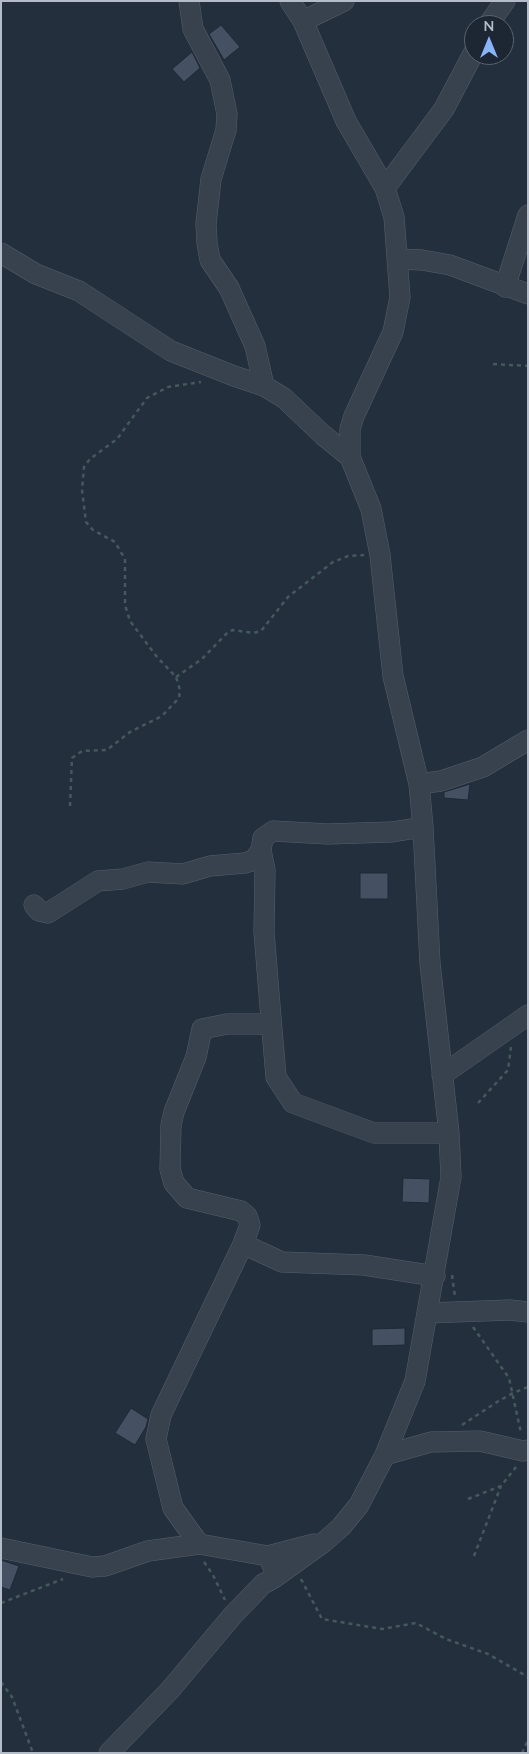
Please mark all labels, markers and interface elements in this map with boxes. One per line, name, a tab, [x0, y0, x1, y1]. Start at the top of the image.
north arrow	[464, 15, 514, 65]
text: N	[484, 17, 494, 34]

